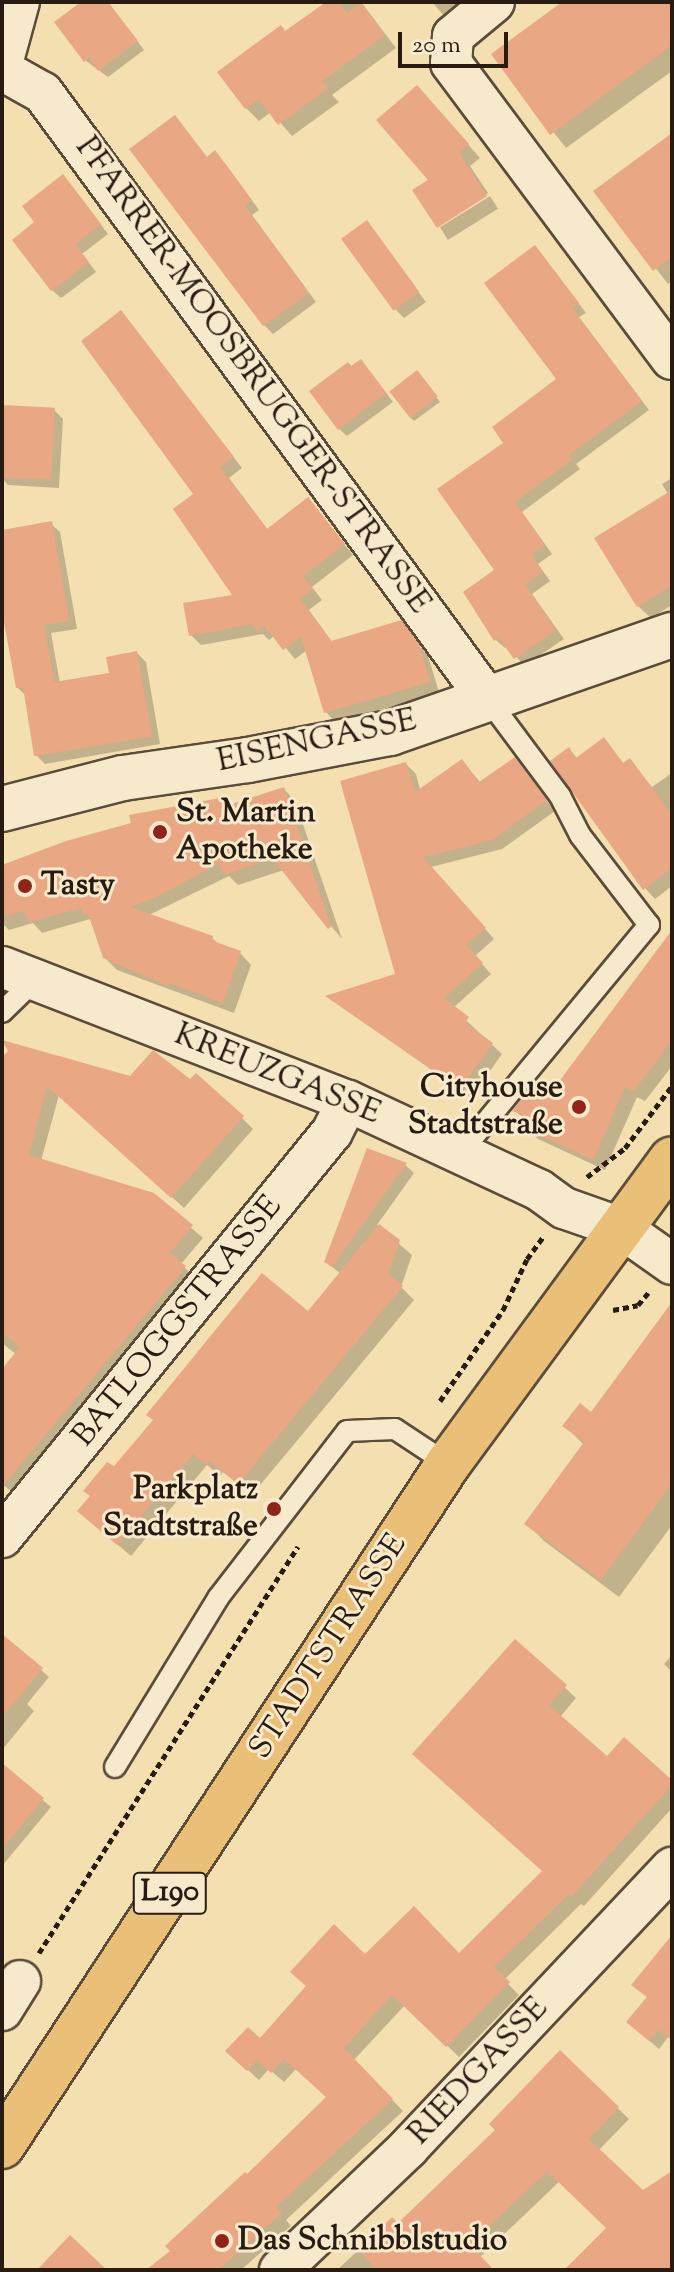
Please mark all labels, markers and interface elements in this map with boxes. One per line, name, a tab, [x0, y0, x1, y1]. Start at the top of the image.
scale bar	[402, 16, 512, 66]
text: 20 m	[412, 29, 461, 63]
street label: PFARRER-MOOSBRUGGER-STRASSE	[66, 130, 438, 622]
street label: EISENGASSE	[214, 702, 420, 782]
place label: St. Martin Apotheke	[176, 795, 316, 870]
marker: St. Martin Apotheke	[151, 823, 169, 841]
place label: Tasty	[41, 867, 115, 905]
marker: Tasty	[16, 877, 34, 895]
street label: KREUZGASSE	[168, 1016, 386, 1134]
place label: Cityhouse Stadtstraße	[408, 1070, 563, 1145]
marker: Cityhouse Stadtstraße	[570, 1098, 588, 1116]
street label: BATLOGGSTRASSE	[65, 1189, 291, 1455]
place label: Parkplatz Stadtstraße	[103, 1472, 258, 1547]
marker: Parkplatz Stadtstraße	[265, 1500, 283, 1518]
street label: STADTSTRASSE	[242, 1527, 416, 1767]
road number: L190	[132, 1867, 208, 1919]
street label: RIEDGASSE	[401, 1990, 557, 2154]
place label: Das Schnibblstudio	[238, 2222, 507, 2260]
marker: Das Schnibblstudio	[213, 2232, 231, 2250]

